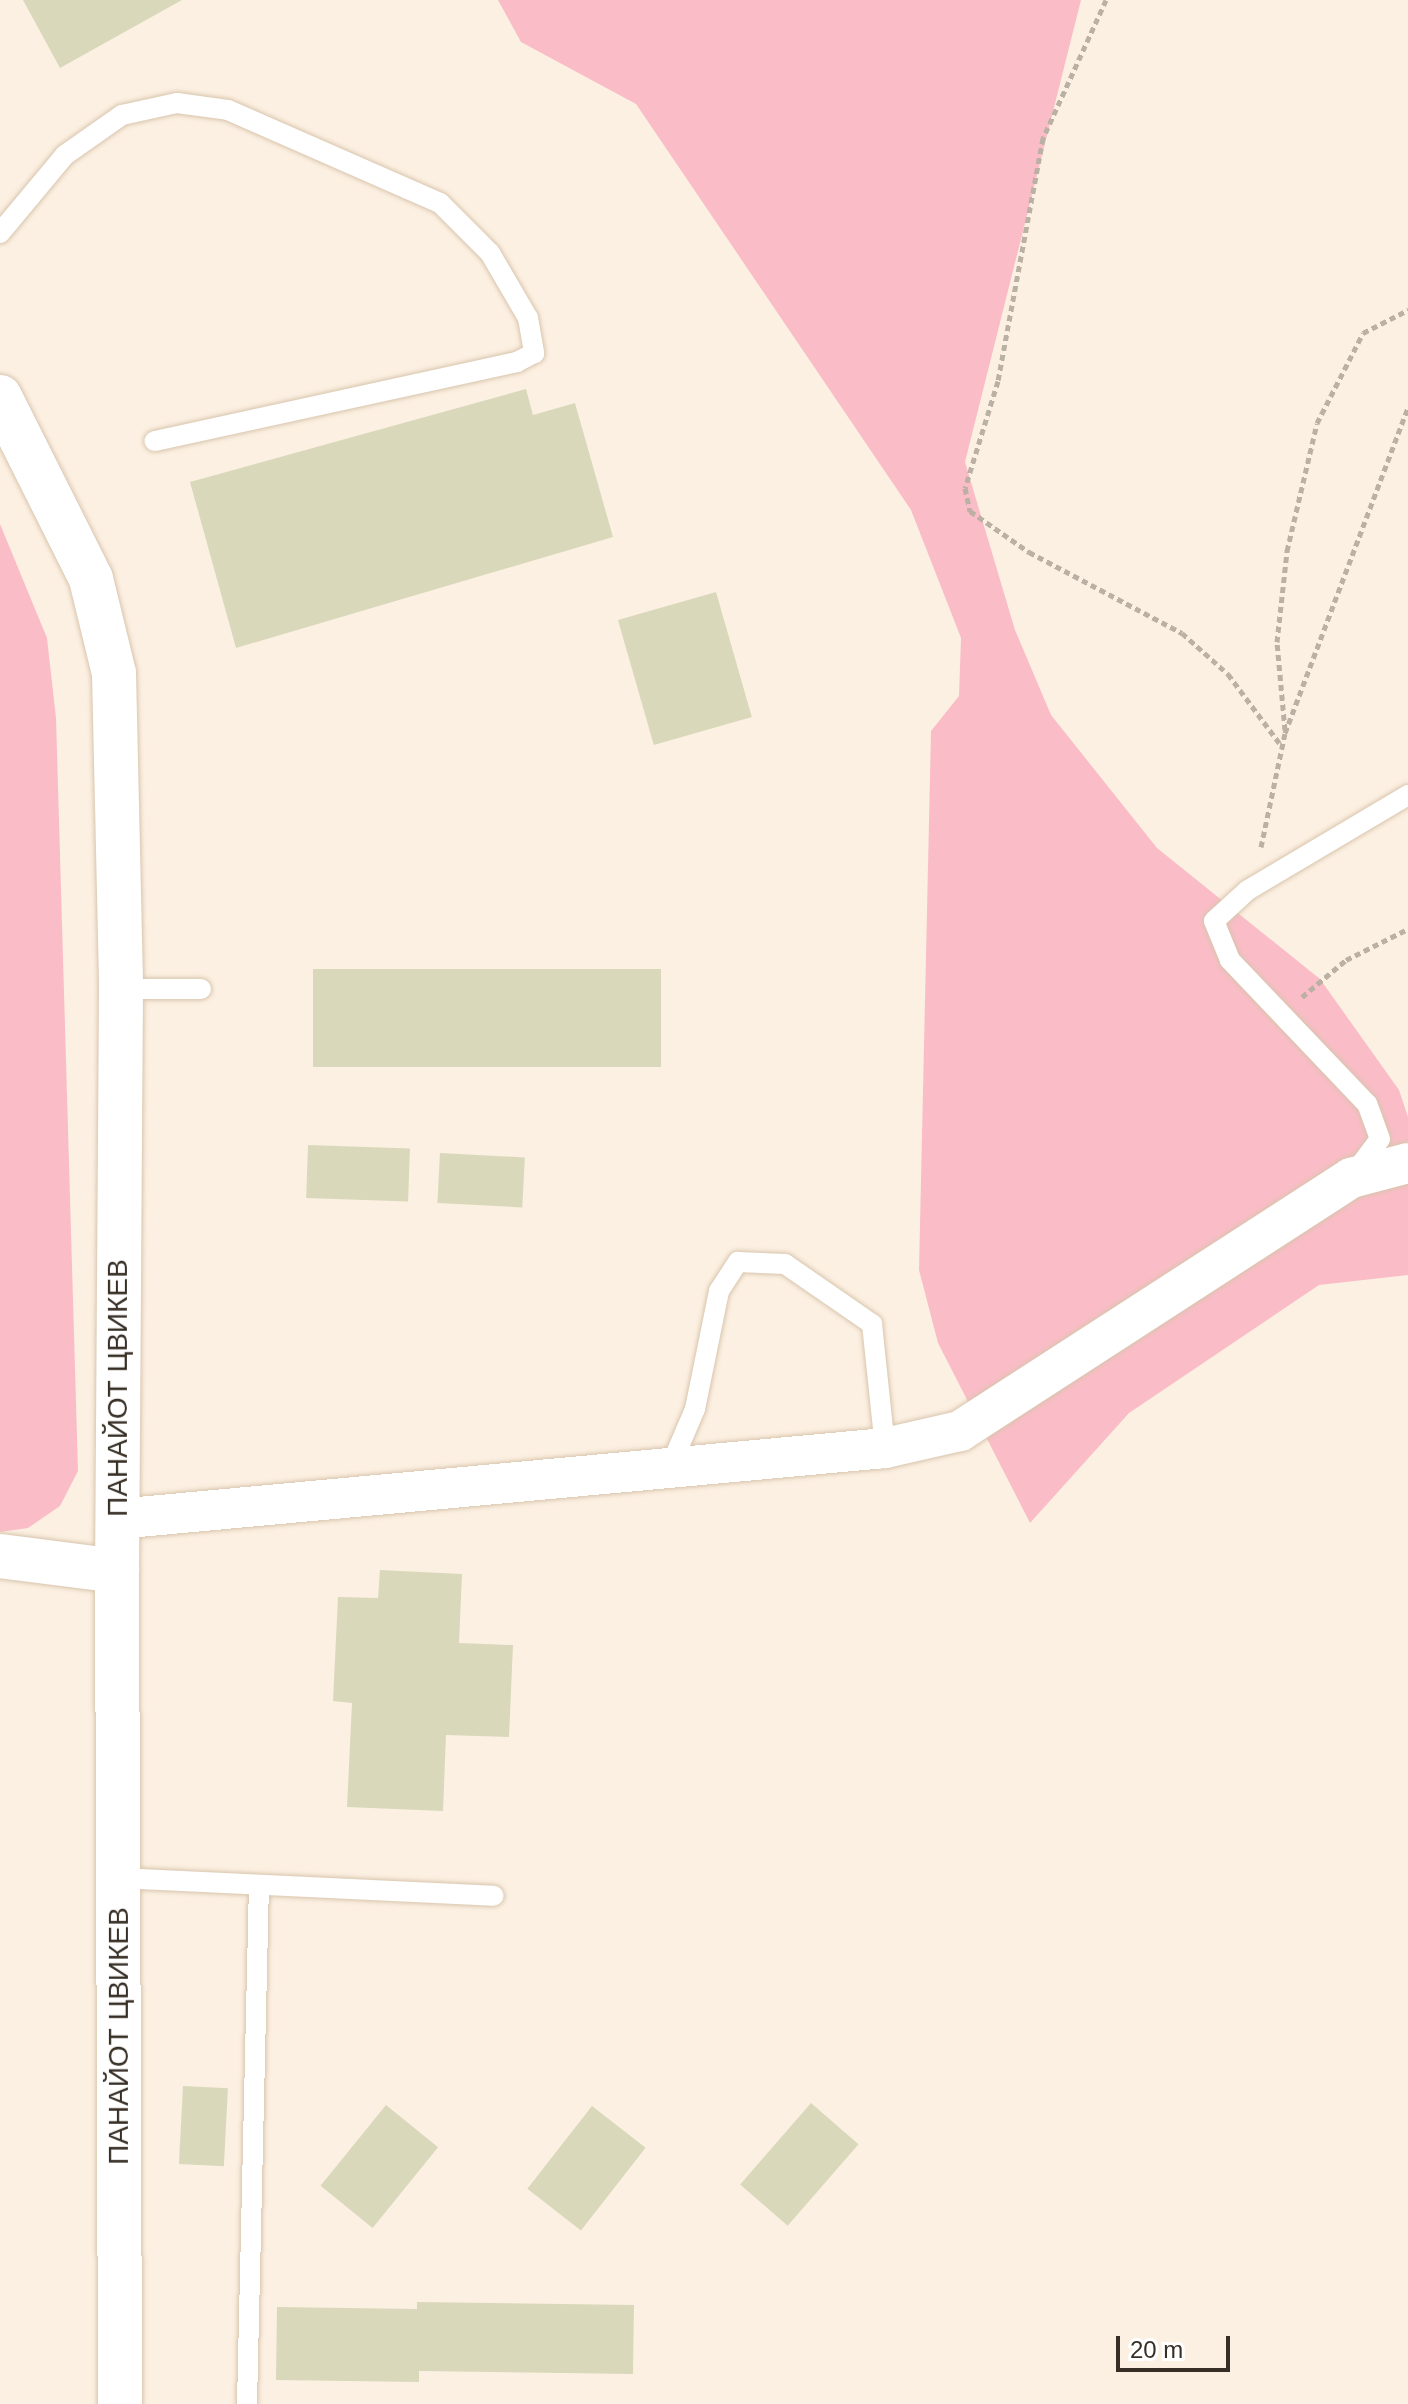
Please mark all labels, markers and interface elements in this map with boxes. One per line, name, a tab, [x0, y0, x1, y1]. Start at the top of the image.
street label: ПАНАЙОТ ЦВИКЕВ	[101, 1259, 135, 1517]
street label: ПАНАЙОТ ЦВИКЕВ	[102, 1907, 136, 2165]
scale bar	[1120, 2320, 1234, 2370]
text: 20 m	[1130, 2336, 1183, 2363]

